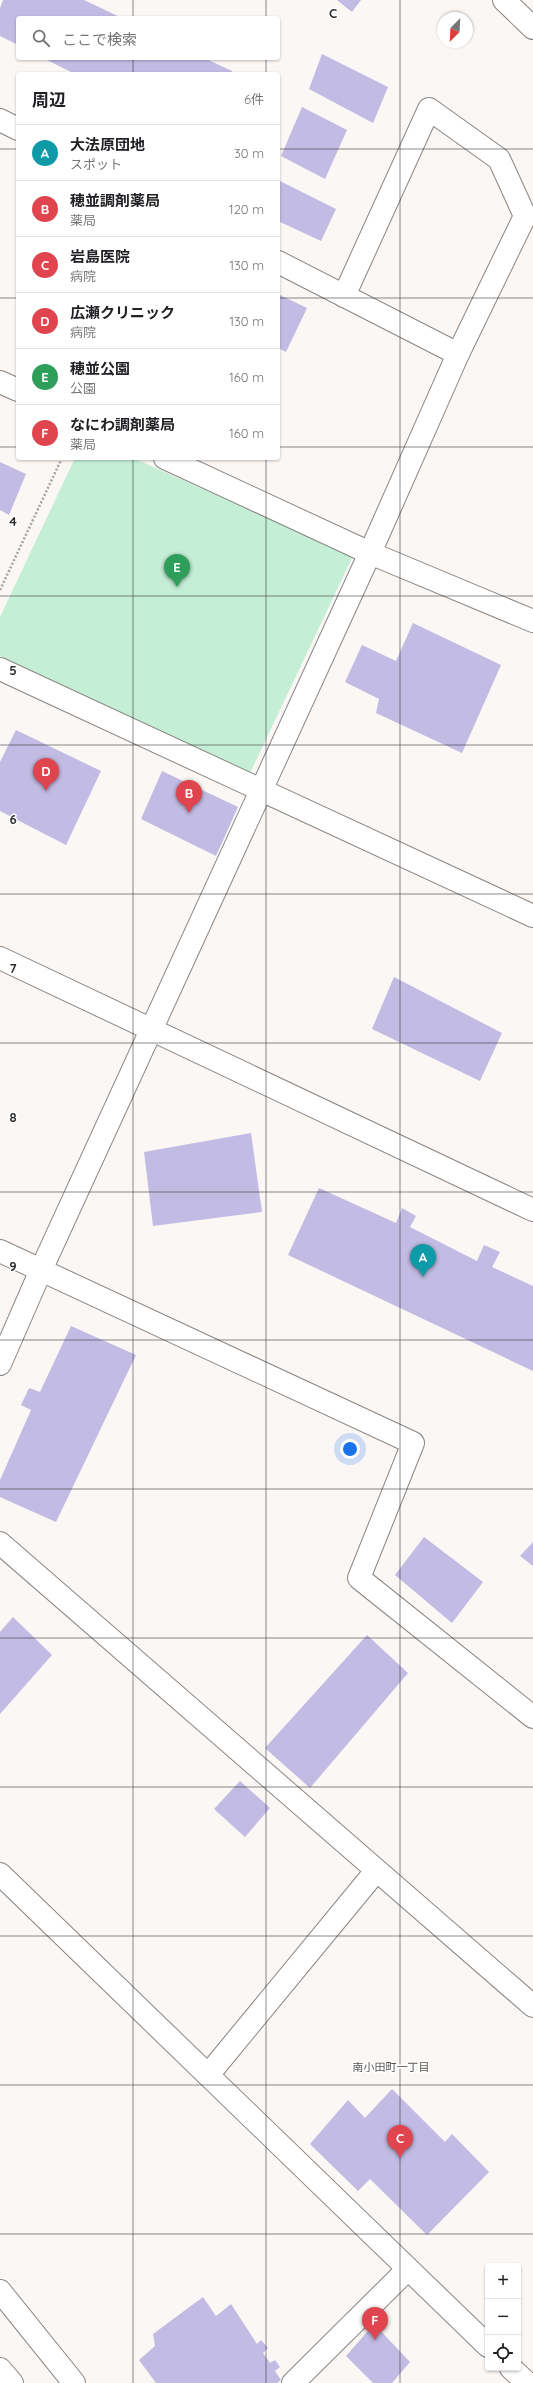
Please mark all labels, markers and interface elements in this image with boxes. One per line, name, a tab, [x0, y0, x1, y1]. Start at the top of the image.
text: C	[329, 5, 337, 21]
north arrow	[437, 12, 473, 48]
search box	[16, 16, 280, 60]
icon: search	[30, 27, 52, 49]
text: ここで検索	[62, 30, 137, 49]
text: 周辺	[32, 89, 66, 110]
text: 6件	[244, 91, 264, 107]
text: 大法原団地	[70, 135, 145, 154]
text: A	[41, 145, 49, 161]
text: 30 m	[234, 145, 264, 161]
text: スポット	[70, 156, 122, 172]
text: 穂並調剤薬局	[70, 191, 160, 210]
text: B	[41, 201, 49, 217]
text: 120 m	[229, 201, 264, 217]
text: 薬局	[70, 212, 96, 228]
text: 岩島医院	[70, 247, 130, 266]
text: C	[41, 257, 49, 273]
text: 130 m	[229, 257, 264, 273]
text: 病院	[70, 268, 96, 284]
text: 広瀬クリニック	[70, 303, 175, 322]
text: D	[40, 313, 50, 329]
text: 130 m	[229, 313, 264, 329]
text: 病院	[70, 324, 96, 340]
text: 穂並公園	[70, 359, 130, 378]
text: E	[41, 369, 49, 385]
text: 160 m	[229, 369, 264, 385]
text: 公園	[70, 380, 96, 396]
text: なにわ調剤薬局	[70, 415, 175, 434]
text: F	[41, 425, 49, 441]
text: 160 m	[229, 425, 264, 441]
text: 薬局	[70, 436, 96, 452]
text: 4	[9, 513, 17, 529]
pin: E	[164, 554, 190, 587]
text: 5	[9, 662, 17, 678]
pin: D	[33, 758, 59, 791]
pin: B	[176, 780, 202, 813]
text: 6	[9, 811, 17, 827]
text: 7	[9, 960, 17, 976]
text: 8	[9, 1109, 17, 1125]
pin: A	[410, 1244, 436, 1277]
text: 9	[9, 1258, 17, 1274]
your location	[340, 1439, 360, 1459]
district label: 南小田町一丁目	[353, 2060, 430, 2074]
pin: C	[387, 2125, 413, 2158]
map controls	[485, 2263, 521, 2371]
button: +	[485, 2263, 521, 2299]
button: −	[485, 2299, 521, 2335]
pin: F	[362, 2307, 388, 2340]
button: locate	[485, 2335, 521, 2371]

